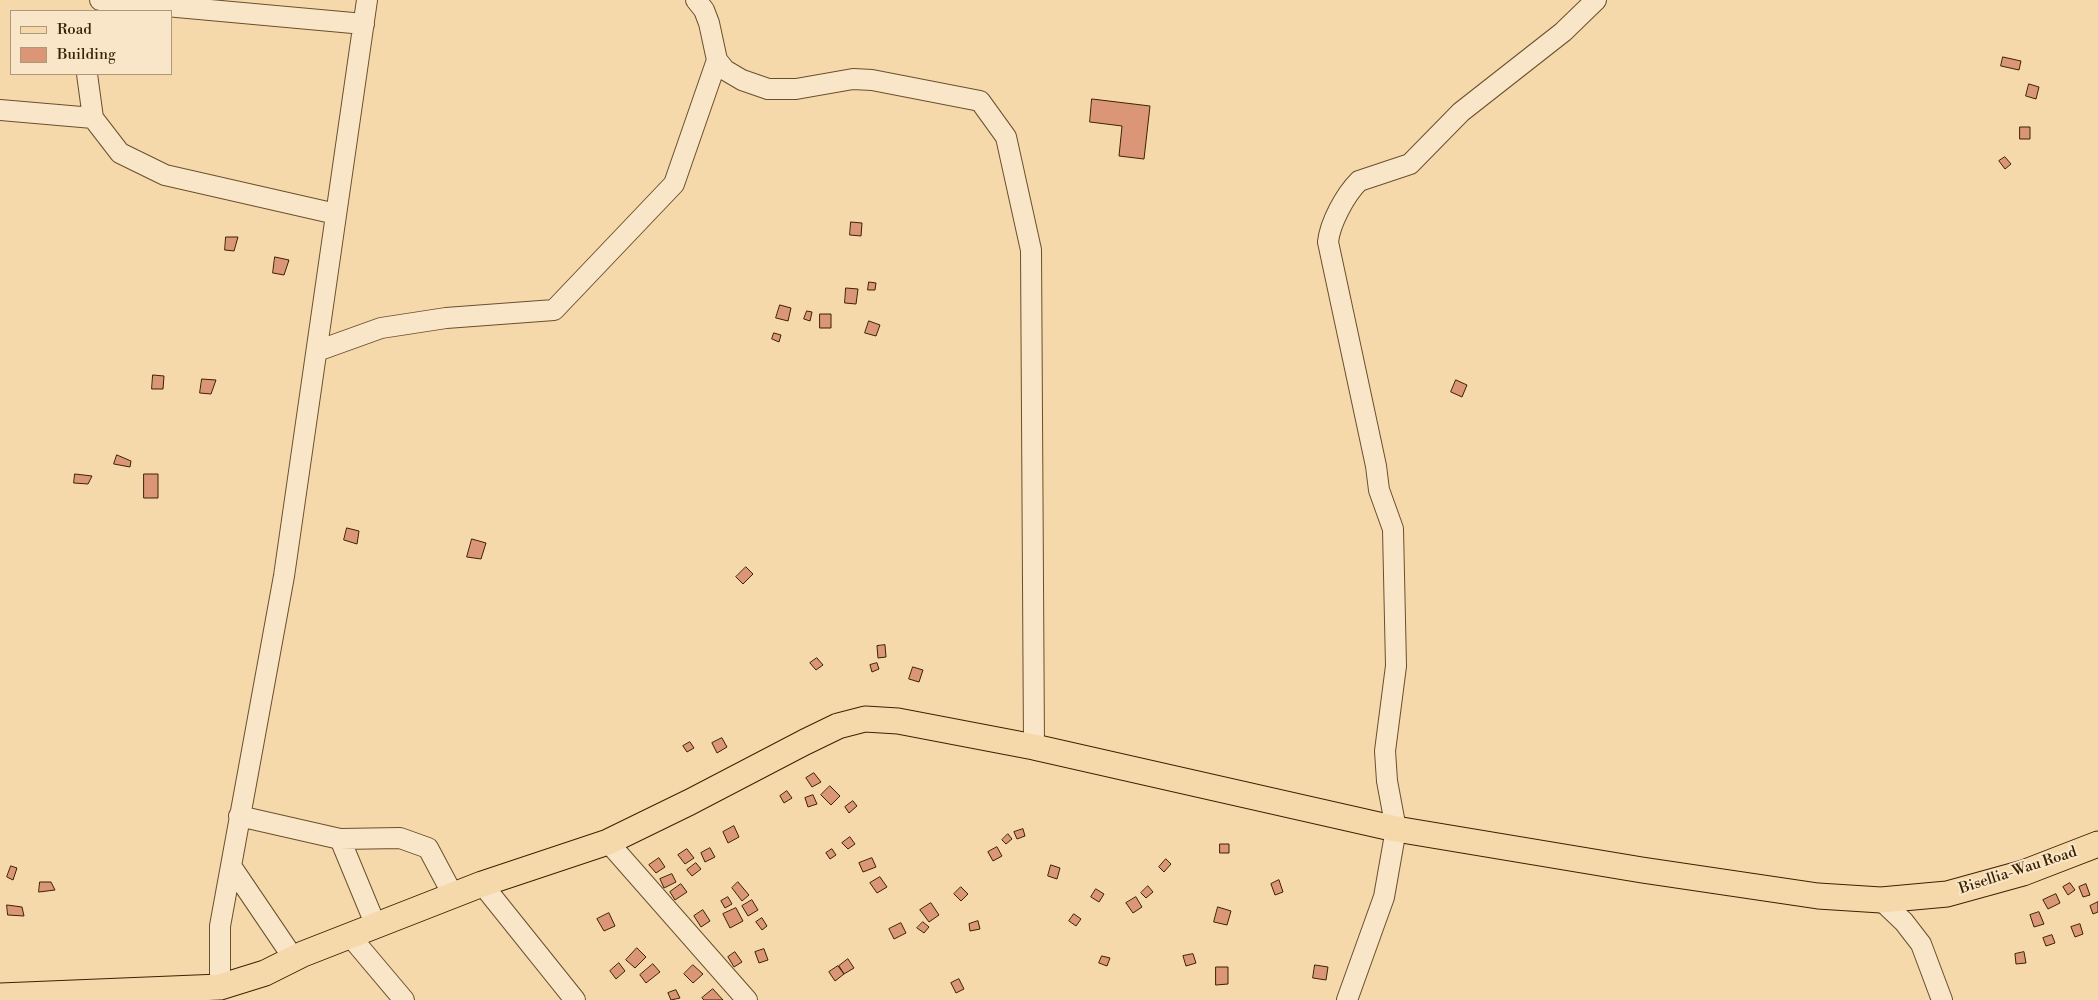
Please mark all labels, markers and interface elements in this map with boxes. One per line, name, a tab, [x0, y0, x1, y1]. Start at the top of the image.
legend	[10, 10, 172, 75]
text: Road	[57, 20, 92, 39]
text: Building	[57, 45, 116, 64]
street label: Bisellia-Wau Road	[1957, 843, 2079, 899]

